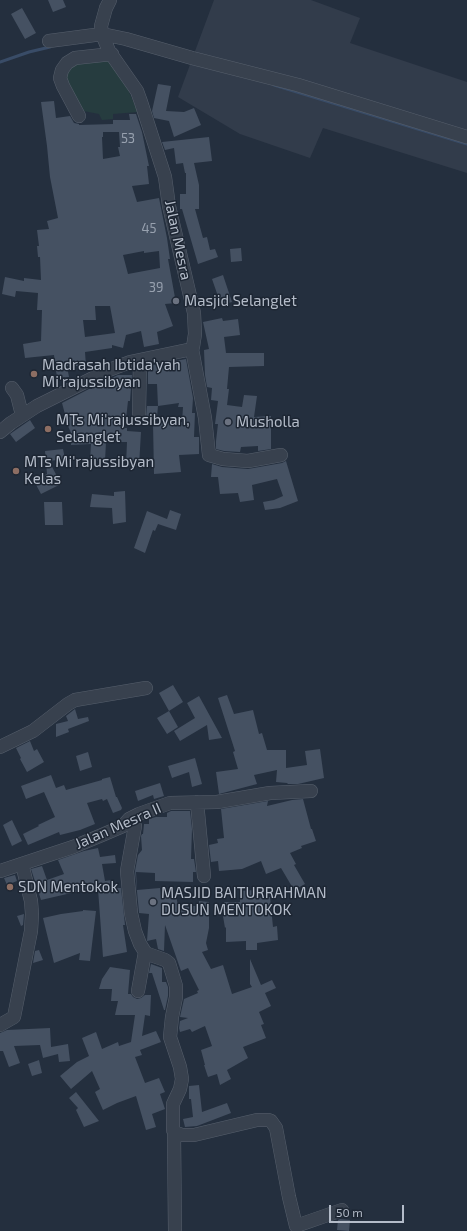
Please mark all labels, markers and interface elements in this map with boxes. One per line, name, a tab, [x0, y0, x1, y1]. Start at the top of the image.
house number: 53	[121, 131, 135, 147]
street label: Jalan Mesra	[161, 198, 195, 282]
house number: 45	[142, 221, 156, 237]
house number: 39	[149, 280, 163, 296]
place label: Masjid Selanglet	[184, 292, 297, 310]
marker: Masjid Selanglet	[171, 296, 181, 306]
place label: Madrasah Ibtida'yah Mi'rajussibyan	[42, 356, 181, 391]
marker: Madrasah Ibtida'yah Mi'rajussibyan	[29, 369, 39, 379]
place label: MTs Mi'rajussibyan, Selanglet	[56, 411, 190, 446]
place label: Musholla	[236, 413, 300, 431]
marker: Musholla	[223, 417, 233, 427]
marker: MTs Mi'rajussibyan, Selanglet	[43, 424, 53, 434]
place label: MTs Mi'rajussibyan Kelas	[24, 453, 154, 488]
marker: MTs Mi'rajussibyan Kelas	[11, 466, 21, 476]
street label: Jalan Mesra II	[72, 799, 164, 853]
place label: SDN Mentokok	[18, 878, 118, 896]
marker: SDN Mentokok	[5, 882, 15, 892]
place label: MASJID BAITURRAHMAN DUSUN MENTOKOK	[161, 884, 326, 919]
marker: MASJID BAITURRAHMAN DUSUN MENTOKOK	[148, 897, 158, 907]
scale bar	[331, 1197, 406, 1223]
text: 50 m	[336, 1205, 363, 1219]

